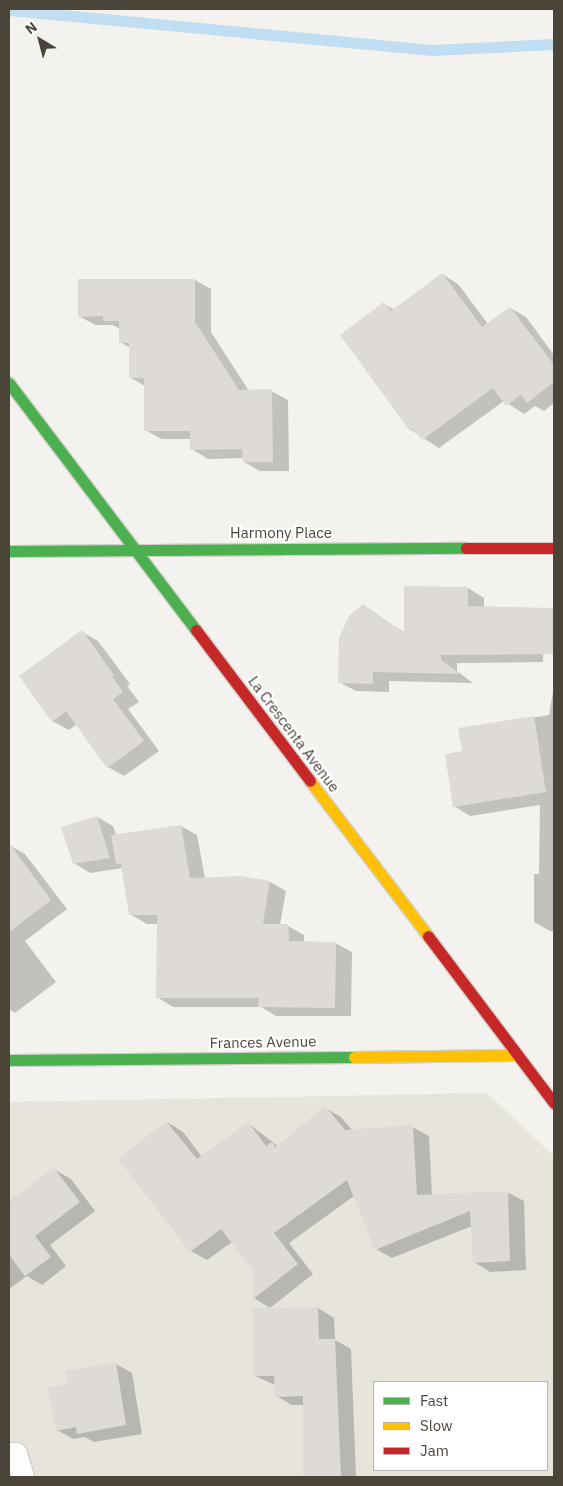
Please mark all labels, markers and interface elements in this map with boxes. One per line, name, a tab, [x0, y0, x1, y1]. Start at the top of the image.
north arrow	[15, 15, 65, 65]
text: N	[22, 18, 40, 38]
street label: Harmony Place	[230, 524, 332, 542]
street label: La Crescenta Avenue	[245, 673, 343, 795]
street label: Frances Avenue	[210, 1032, 316, 1052]
legend	[373, 1381, 548, 1471]
text: Fast	[420, 1391, 448, 1410]
text: Slow	[420, 1416, 453, 1435]
text: Jam	[420, 1441, 449, 1460]

